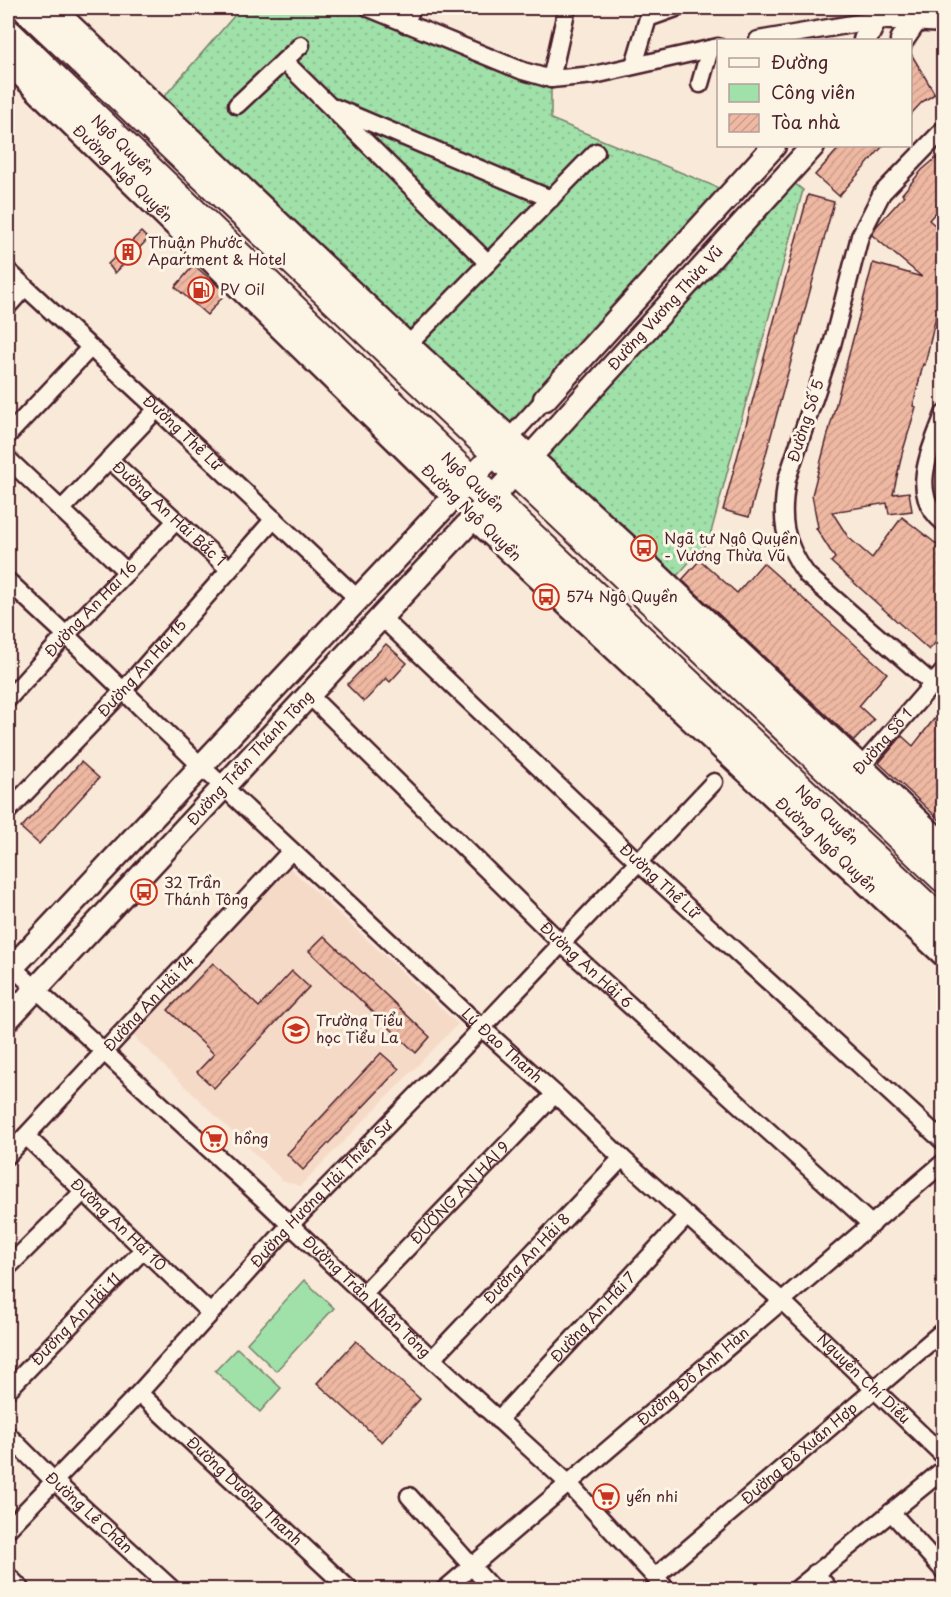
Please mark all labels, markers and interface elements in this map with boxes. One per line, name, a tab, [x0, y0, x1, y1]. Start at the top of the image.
legend	[717, 39, 912, 147]
text: Đường	[771, 48, 828, 75]
text: Công viên	[771, 78, 855, 105]
street label: Ngô Quyền	[87, 108, 160, 180]
text: Tòa nhà	[771, 108, 841, 135]
street label: Đường Ngô Quyền	[68, 118, 179, 227]
place label: Thuận Phước Apartment & Hotel	[148, 230, 286, 270]
building icon: Thuận Phước Apartment & Hotel	[113, 237, 143, 267]
street label: Đường Vương Thừa Vũ	[601, 240, 727, 375]
fuel station icon: PV Oil	[186, 275, 216, 305]
place label: PV Oil	[220, 277, 265, 300]
street label: Đường Số 5	[780, 376, 829, 465]
street label: Đường Thế Lữ	[138, 388, 229, 476]
street label: Ngô Quyền	[437, 446, 510, 517]
street label: Đường An Hải Bắc 1	[108, 455, 232, 571]
street label: Đường Ngô Quyền	[417, 458, 527, 566]
place label: Ngã tư Ngô Quyền - Vương Thừa Vũ	[664, 526, 798, 566]
bus stop icon: Ngã tư Ngô Quyền - Vương Thừa Vũ	[629, 533, 659, 563]
street label: Đường An Hải 16	[38, 555, 141, 662]
bus stop icon: 574 Ngô Quyền	[531, 582, 561, 612]
place label: 574 Ngô Quyền	[566, 584, 678, 607]
street label: Đường An Hải 15	[91, 613, 191, 721]
street label: Đường Trần Thánh Tông	[181, 684, 318, 830]
street label: Đường Số 1	[846, 702, 917, 779]
street label: Ngô Quyền	[791, 778, 865, 850]
street label: Đường Ngô Quyền	[771, 791, 883, 897]
street label: Đường Thế Lữ	[615, 837, 706, 924]
place label: 32 Trần Thánh Tông	[164, 870, 249, 910]
bus stop icon: 32 Trần Thánh Tông	[129, 877, 159, 907]
street label: Đường An Hải 6	[535, 915, 639, 1013]
street label: Đường An Hải 14	[97, 949, 199, 1056]
street label: Lý Đạo Thành	[457, 1002, 548, 1087]
place label: Trường Tiểu học Tiểu La	[316, 1008, 403, 1048]
school or university icon: Trường Tiểu học Tiểu La	[281, 1015, 311, 1045]
street label: Đường Hương Hải Thiền Sư	[244, 1113, 398, 1272]
supermarket icon: hồng	[199, 1124, 229, 1154]
place label: hồng	[234, 1126, 269, 1149]
street label: ĐƯỜNG AN HẢl 9	[404, 1135, 514, 1249]
street label: Đường An Hải 10	[66, 1172, 173, 1276]
street label: Đường An Hải 8	[477, 1207, 575, 1308]
street label: Đường Trần Nhân Tông	[298, 1229, 437, 1362]
street label: Đường An Hải 7	[544, 1265, 640, 1367]
street label: Đường An Hải 11	[25, 1267, 125, 1370]
street label: Đường Đỗ Anh Hàn	[631, 1321, 753, 1430]
street label: Nguyễn Chí Diểu	[813, 1327, 917, 1428]
street label: Đường Đỗ Xuân Hợp	[735, 1396, 862, 1509]
street label: Đường Dương Thanh	[182, 1430, 308, 1550]
street label: Đường Lê Chân	[41, 1466, 138, 1558]
supermarket icon: yến nhi	[591, 1482, 621, 1512]
place label: yến nhi	[626, 1484, 678, 1507]

